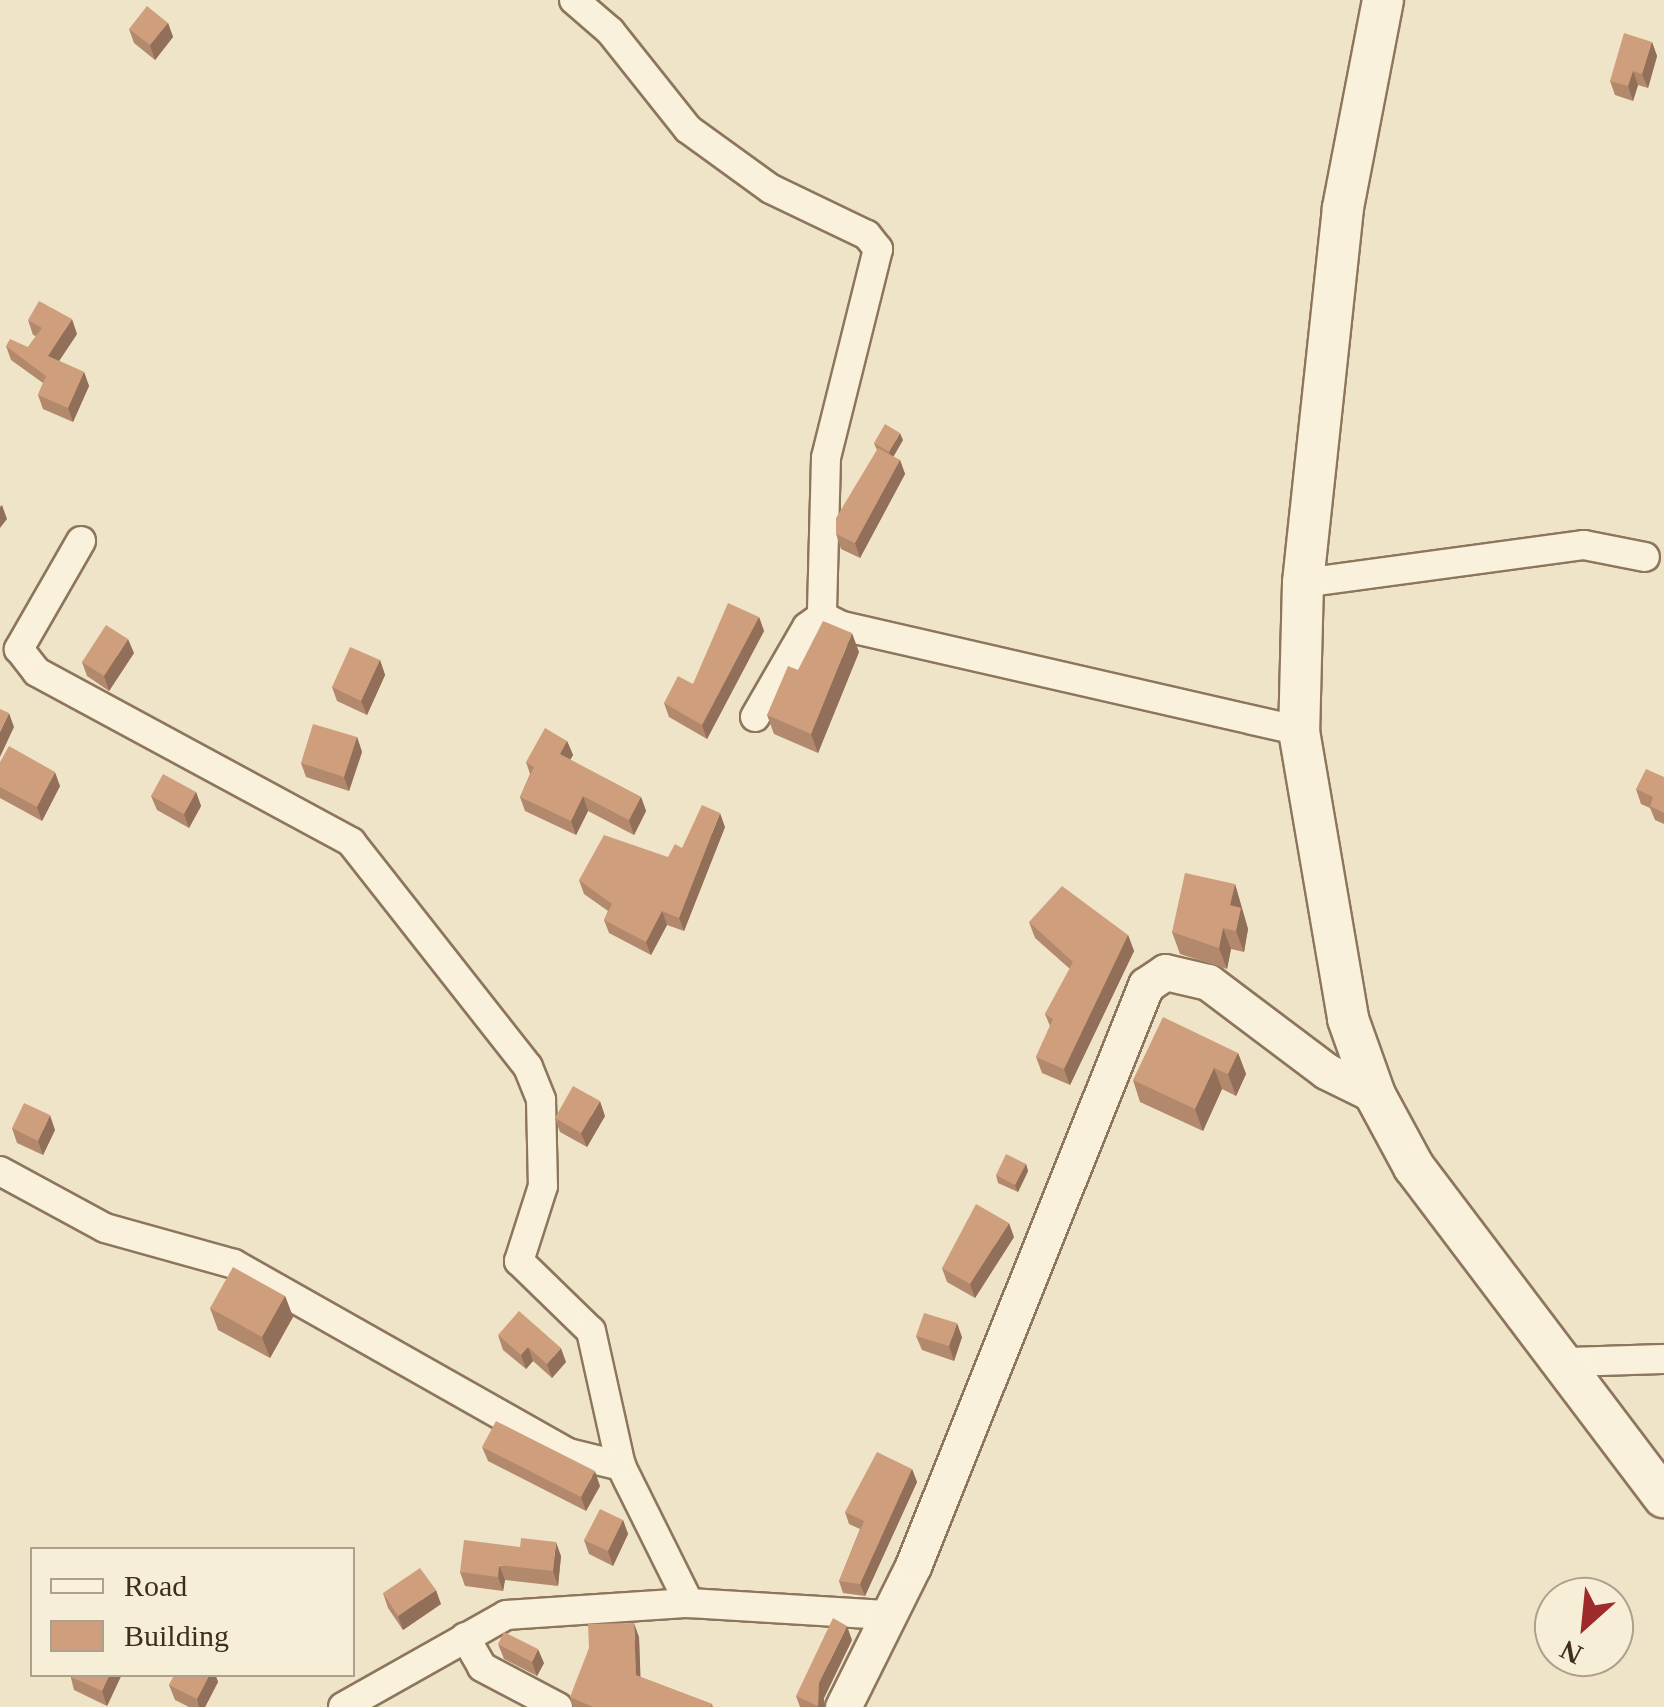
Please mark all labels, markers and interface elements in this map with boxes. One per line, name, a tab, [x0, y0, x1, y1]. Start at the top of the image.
legend	[30, 1547, 355, 1677]
text: Road	[124, 1569, 187, 1602]
north arrow	[1534, 1577, 1634, 1677]
text: Building	[124, 1619, 229, 1652]
text: N	[1555, 1634, 1587, 1671]

